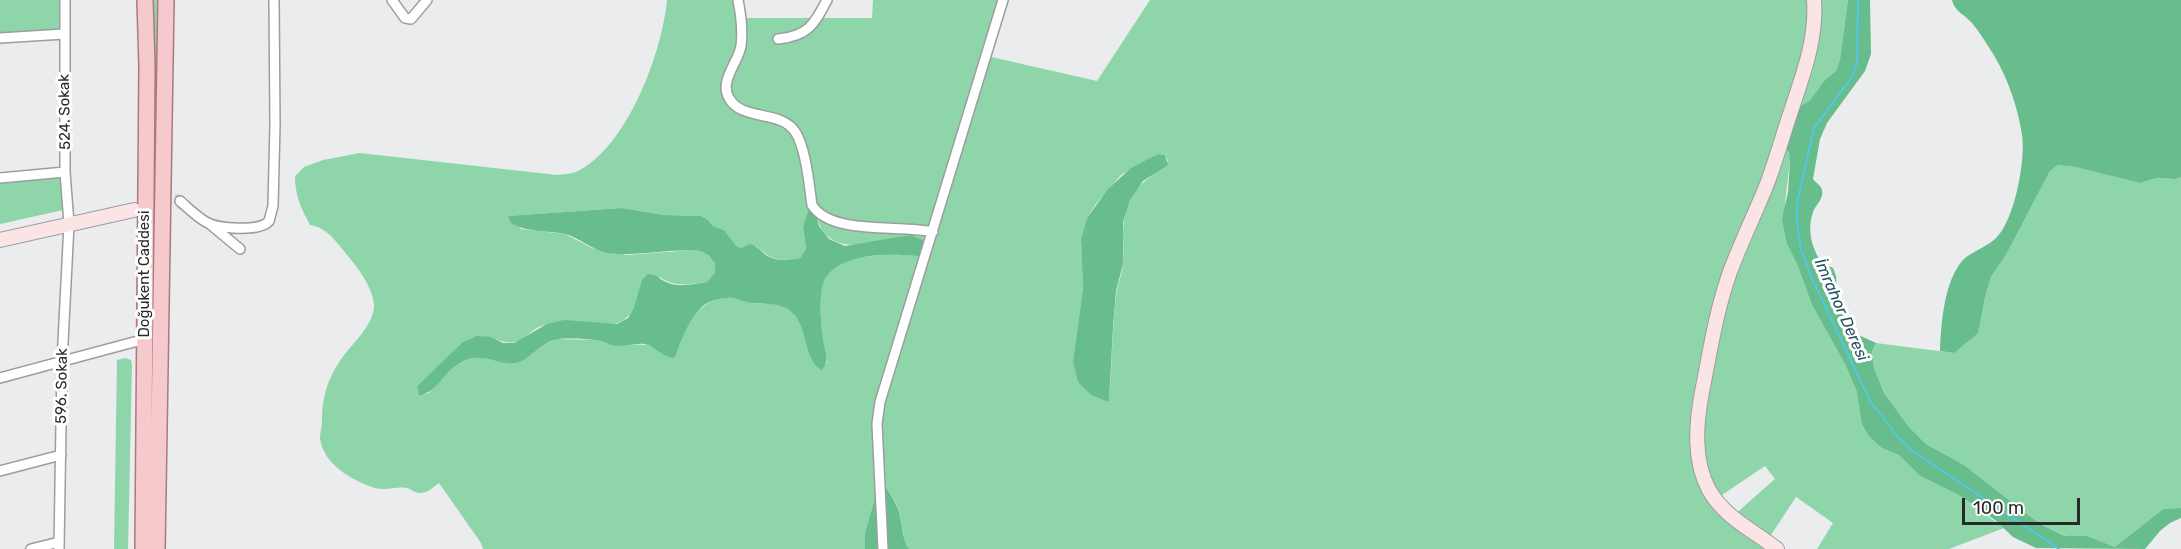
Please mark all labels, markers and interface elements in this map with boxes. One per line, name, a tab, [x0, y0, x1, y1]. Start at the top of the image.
street label: 524. Sokak	[55, 74, 75, 150]
street label: Doğukent Caddesi	[136, 210, 154, 338]
water label: İmrahor Deresi	[1810, 256, 1872, 364]
street label: 596. Sokak	[52, 348, 72, 424]
scale bar	[1965, 486, 2084, 524]
text: 100 m	[1973, 497, 2024, 519]

